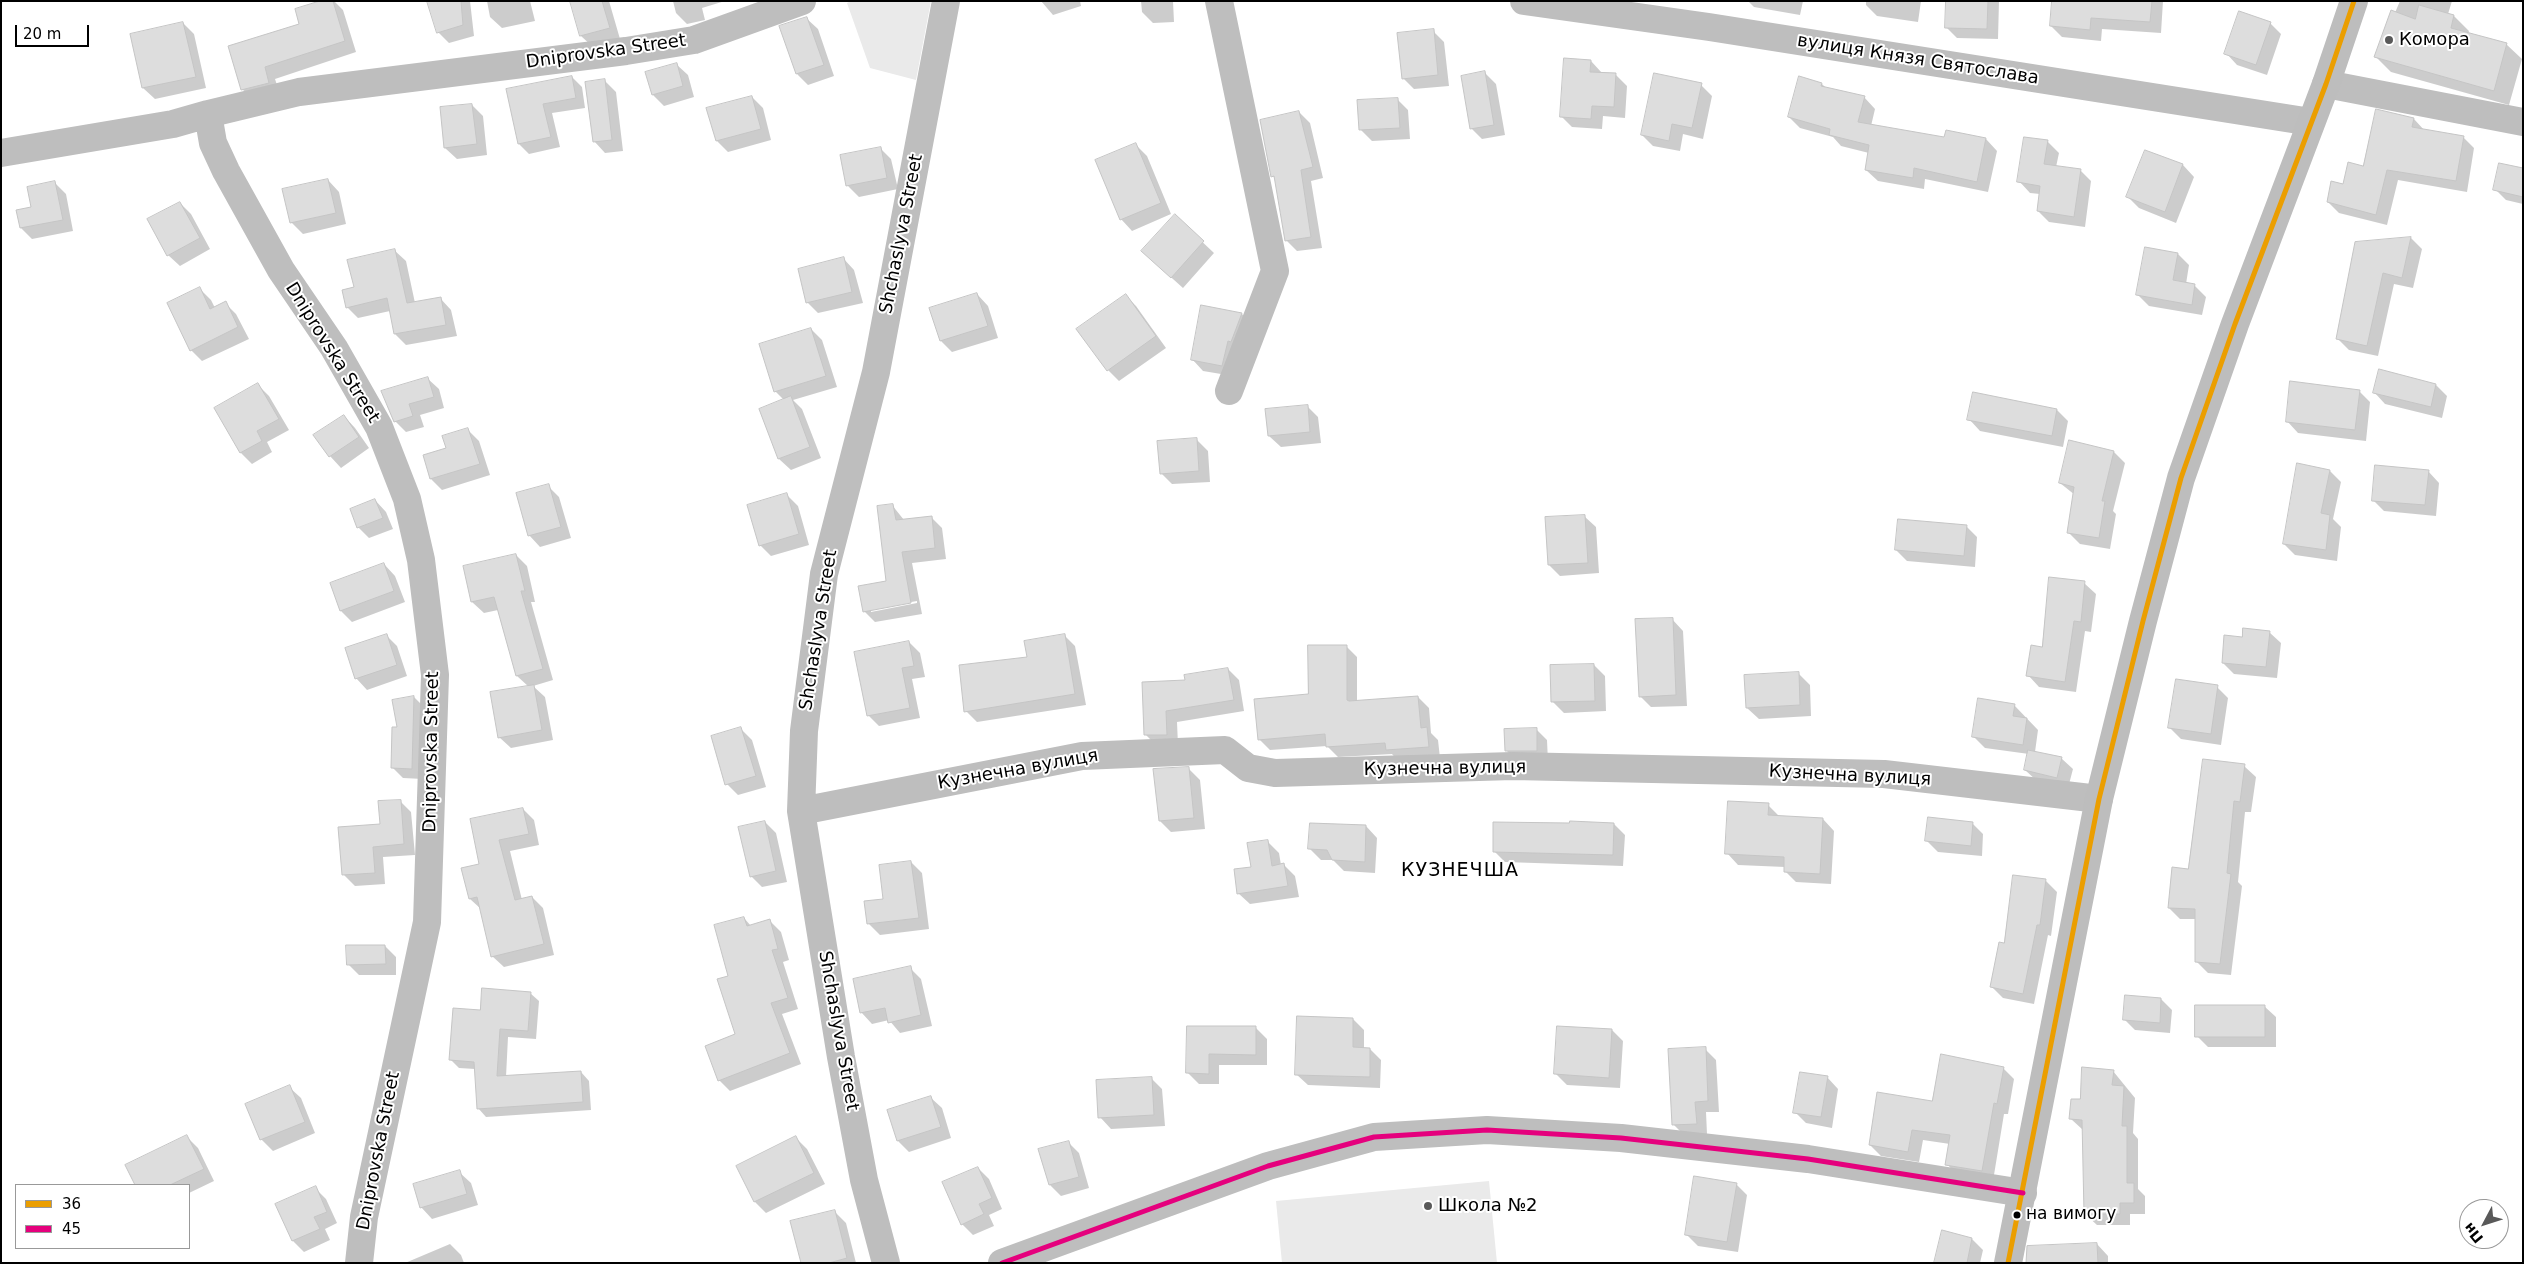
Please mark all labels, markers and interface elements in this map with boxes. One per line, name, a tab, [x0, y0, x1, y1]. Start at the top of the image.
scale bar	[18, 15, 91, 47]
text: 20 m	[23, 25, 61, 43]
place label: Комора	[2399, 29, 2470, 51]
street label: Dniprovska Street	[525, 30, 687, 74]
street label: вулиця Князя Святослава	[1796, 30, 2040, 90]
marker: Комора	[2383, 34, 2395, 46]
street label: Shchaslyva Street	[876, 152, 928, 316]
street label: Dniprovska Street	[280, 279, 384, 427]
street label: Shchaslyva Street	[796, 548, 842, 712]
street label: Dniprovska Street	[420, 671, 444, 833]
street label: Кузнечна вулиця	[936, 745, 1100, 795]
street label: Кузнечна вулиця	[1364, 757, 1526, 781]
street label: Кузнечна вулиця	[1768, 761, 1932, 791]
district label: КУЗНЕЧША	[1400, 860, 1520, 882]
street label: Shchaslyva Street	[813, 949, 863, 1113]
street label: Dniprovska Street	[353, 1070, 405, 1232]
legend	[15, 1184, 190, 1249]
text: 36	[62, 1195, 81, 1213]
place label: Школа №2	[1438, 1195, 1538, 1217]
north arrow	[2459, 1199, 2509, 1249]
marker: Школа №2	[1422, 1200, 1434, 1212]
place label: на вимогу	[2026, 1205, 2116, 1225]
marker: на вимогу	[2012, 1210, 2022, 1220]
text: 45	[62, 1220, 81, 1238]
text: Пн	[2460, 1220, 2486, 1246]

